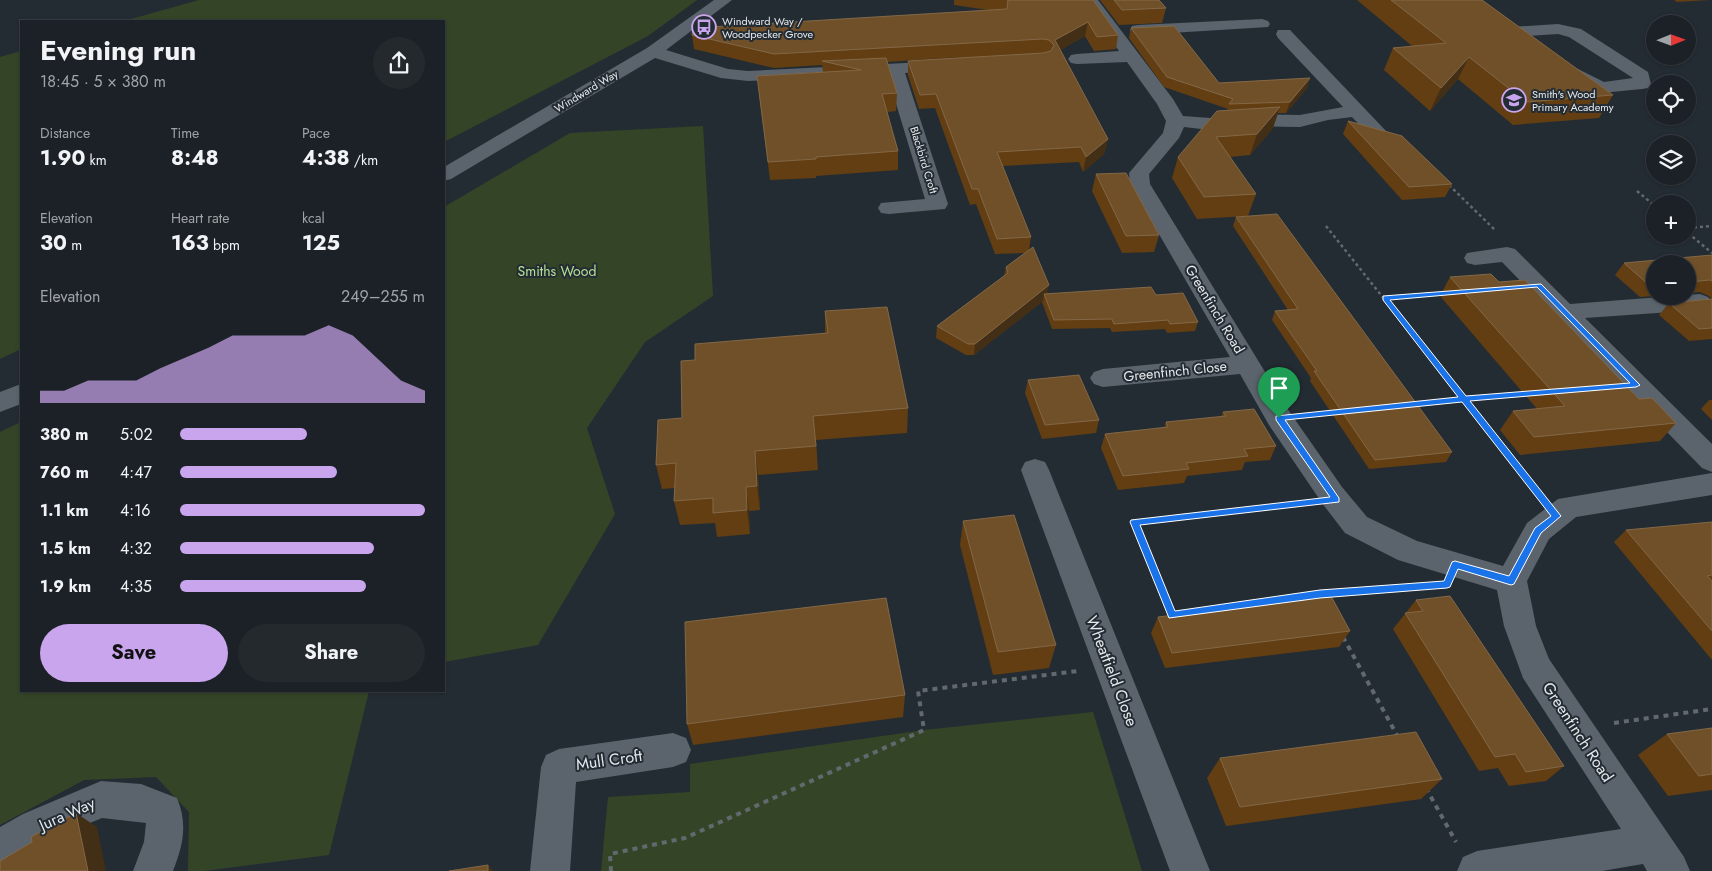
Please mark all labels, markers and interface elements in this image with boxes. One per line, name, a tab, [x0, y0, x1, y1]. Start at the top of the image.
place label: Windward Way / Woodpecker Grove	[722, 13, 814, 42]
bus stop icon: Windward Way / Woodpecker Grove	[691, 14, 717, 40]
north arrow	[1646, 15, 1696, 65]
map controls	[1646, 15, 1696, 305]
text: Evening run	[40, 30, 196, 71]
button: share	[373, 37, 425, 89]
street label: Windward Way	[551, 66, 621, 116]
text: 18:45 · 5 × 380 m	[40, 70, 166, 93]
button: locate	[1646, 75, 1696, 125]
place label: Smith's Wood Primary Academy	[1532, 86, 1614, 115]
school or university icon: Smith's Wood Primary Academy	[1501, 87, 1527, 113]
text: Distance	[40, 123, 90, 143]
text: Time	[171, 123, 199, 143]
text: Pace	[302, 123, 330, 143]
street label: Blackbird Croft	[906, 124, 942, 196]
button: layers	[1646, 135, 1696, 185]
text: 1.90	[40, 143, 85, 173]
text: 8:48	[171, 143, 219, 173]
text: 4:38	[302, 143, 350, 173]
text: km	[85, 150, 107, 170]
text: /km	[350, 150, 378, 170]
button: +	[1646, 195, 1696, 245]
text: Elevation	[40, 208, 93, 228]
text: Heart rate	[171, 208, 229, 228]
text: kcal	[302, 208, 325, 228]
text: 30	[40, 228, 67, 258]
text: 163	[171, 228, 209, 258]
text: 125	[302, 228, 340, 258]
text: m	[67, 235, 82, 255]
text: bpm	[209, 235, 240, 255]
button: −	[1646, 255, 1696, 305]
park label: Smiths Wood	[518, 261, 596, 281]
street label: Greenfinch Road	[1181, 261, 1249, 357]
text: Elevation	[40, 285, 100, 308]
text: 249–255 m	[341, 285, 425, 308]
street label: Greenfinch Close	[1122, 356, 1228, 386]
pin	[1258, 367, 1300, 418]
icon: arrive	[1265, 374, 1293, 402]
text: 380 m	[40, 423, 88, 446]
text: 5:02	[120, 423, 153, 446]
text: 760 m	[40, 461, 89, 484]
text: 4:47	[120, 461, 152, 484]
text: 1.1 km	[40, 499, 89, 522]
text: 4:16	[120, 499, 151, 522]
text: 1.5 km	[40, 537, 91, 560]
text: 4:32	[120, 537, 152, 560]
text: 1.9 km	[40, 575, 91, 598]
text: 4:35	[120, 575, 152, 598]
street label: Wheatfield Close	[1080, 612, 1144, 730]
button: Save	[40, 624, 228, 682]
button: Share	[238, 624, 425, 682]
street label: Greenfinch Road	[1537, 677, 1619, 787]
street label: Mull Croft	[574, 744, 644, 776]
street label: Jura Way	[33, 791, 100, 837]

